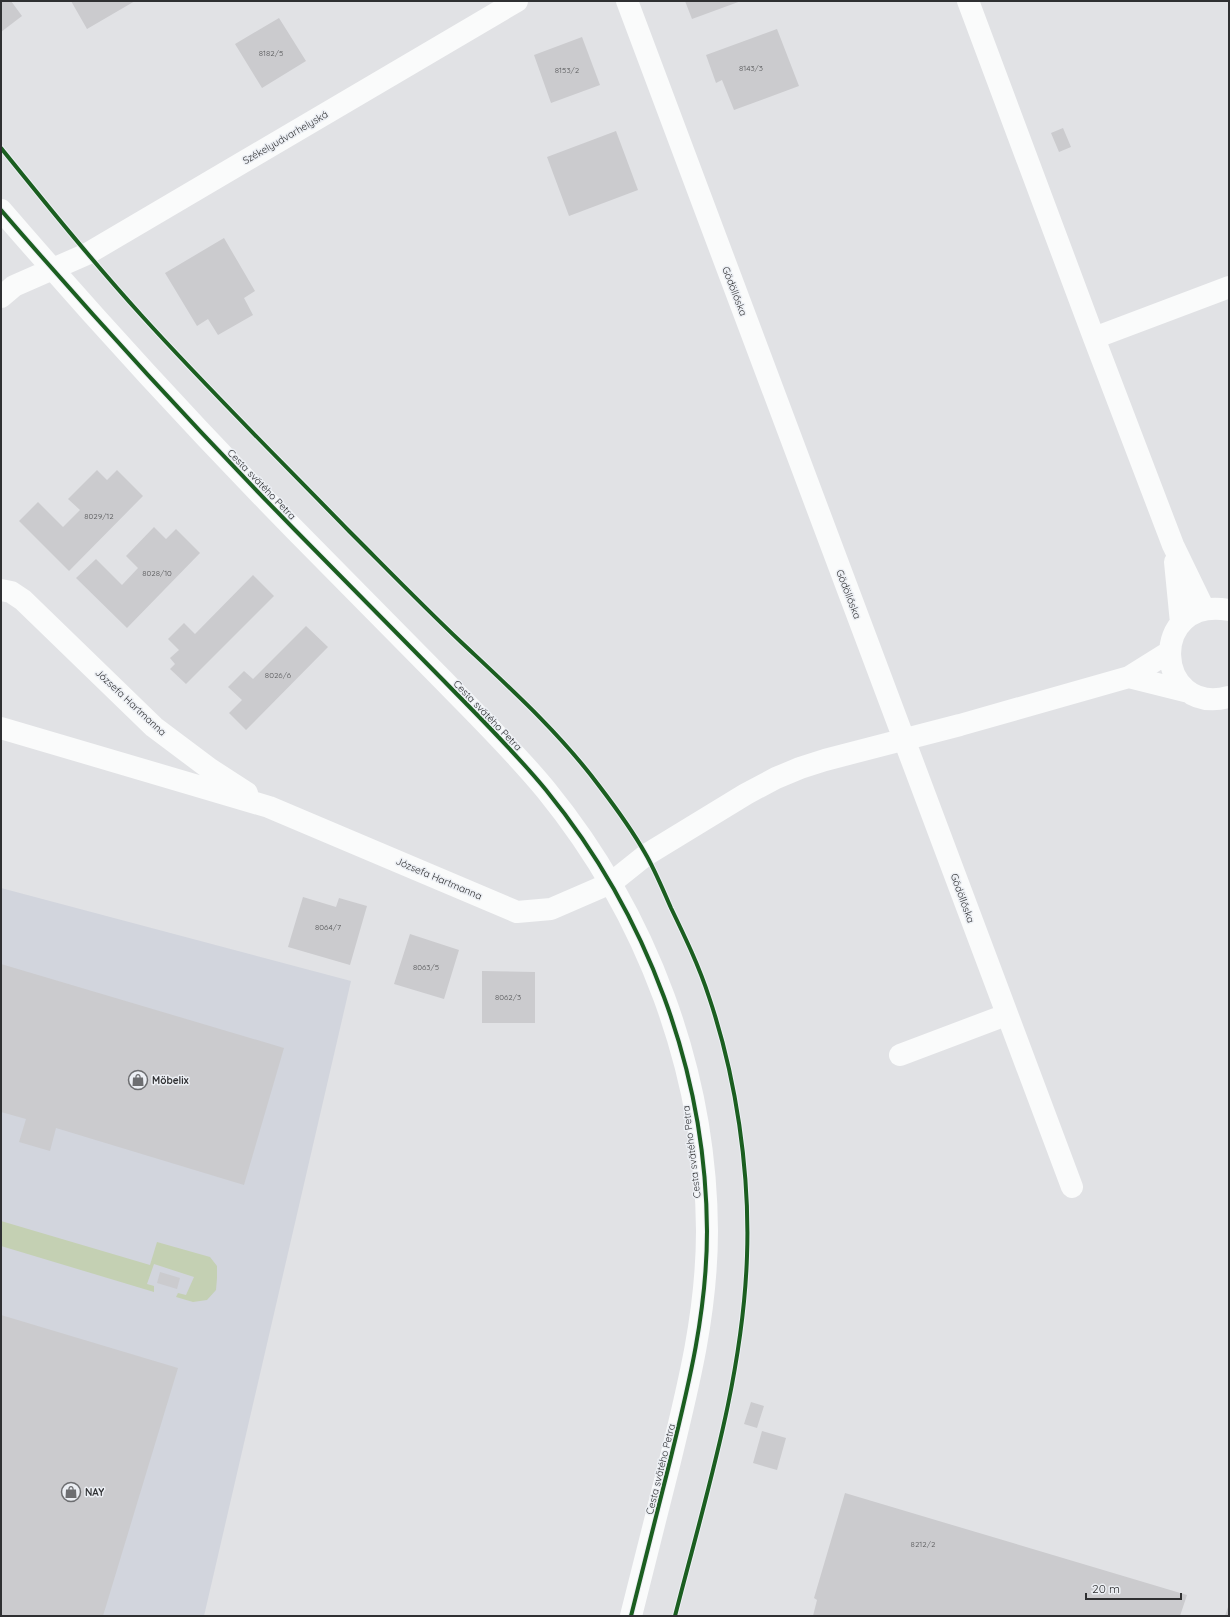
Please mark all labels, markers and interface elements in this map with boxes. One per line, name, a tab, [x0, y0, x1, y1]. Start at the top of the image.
house number: 8182/5	[259, 48, 283, 58]
house number: 8143/3	[739, 63, 763, 73]
house number: 8153/2	[555, 65, 580, 75]
street label: Székelyudvarhelyská	[240, 108, 330, 167]
street label: Gödöllőska	[719, 265, 750, 318]
street label: Cesta svätého Petra	[225, 446, 299, 522]
house number: 8029/12	[84, 511, 114, 521]
house number: 8028/10	[142, 568, 172, 578]
street label: Gödöllőska	[833, 568, 864, 621]
street label: Józsefa Hartmanna	[92, 666, 169, 739]
house number: 8026/6	[265, 670, 292, 680]
street label: Cesta svätého Petra	[451, 677, 525, 753]
street label: Józsefa Hartmanna	[394, 854, 484, 903]
street label: Gödöllőska	[948, 872, 977, 925]
house number: 8064/7	[315, 922, 341, 932]
house number: 8063/5	[413, 962, 439, 972]
house number: 8062/3	[495, 992, 521, 1002]
shop icon: Möbelix	[127, 1069, 149, 1091]
place label: Möbelix	[152, 1074, 189, 1087]
street label: Cesta svätého Petra	[679, 1105, 704, 1199]
street label: Cesta svätého Petra	[643, 1422, 678, 1516]
shop icon: NAY	[60, 1481, 82, 1503]
place label: NAY	[85, 1486, 104, 1499]
house number: 8212/2	[911, 1539, 936, 1549]
scale bar	[1086, 1575, 1181, 1601]
text: 20 m	[1092, 1581, 1120, 1596]

